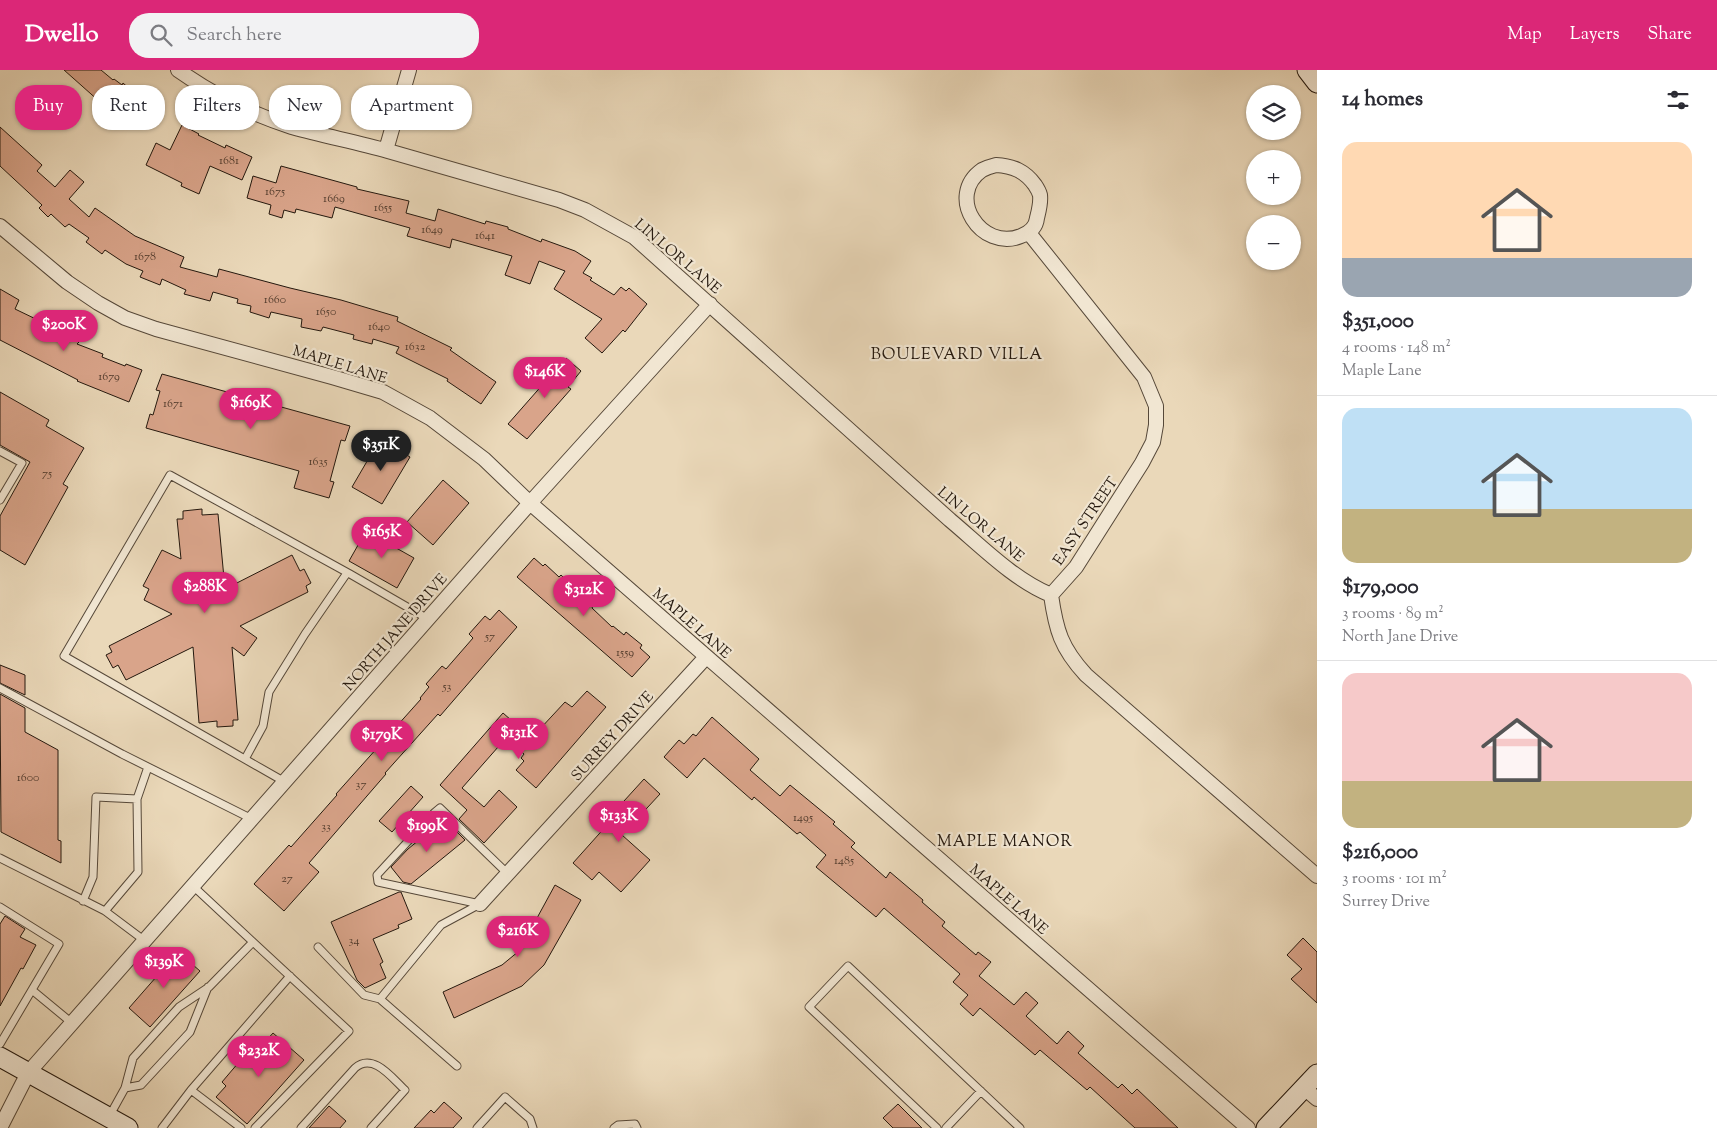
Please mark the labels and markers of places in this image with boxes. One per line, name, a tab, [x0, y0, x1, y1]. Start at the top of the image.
pin: $200K	[29, 310, 99, 352]
pin: $146K	[510, 356, 580, 399]
pin: $169K	[216, 388, 286, 430]
pin: $351K	[346, 430, 416, 472]
pin: $165K	[347, 516, 417, 559]
pin: $288K	[170, 572, 240, 614]
pin: $312K	[549, 574, 619, 617]
pin: $131K	[484, 718, 554, 760]
pin: $179K	[347, 720, 417, 762]
pin: $133K	[584, 800, 654, 843]
pin: $199K	[392, 810, 462, 853]
pin: $216K	[483, 916, 553, 958]
pin: $139K	[129, 946, 199, 989]
pin: $232K	[224, 1036, 294, 1078]

